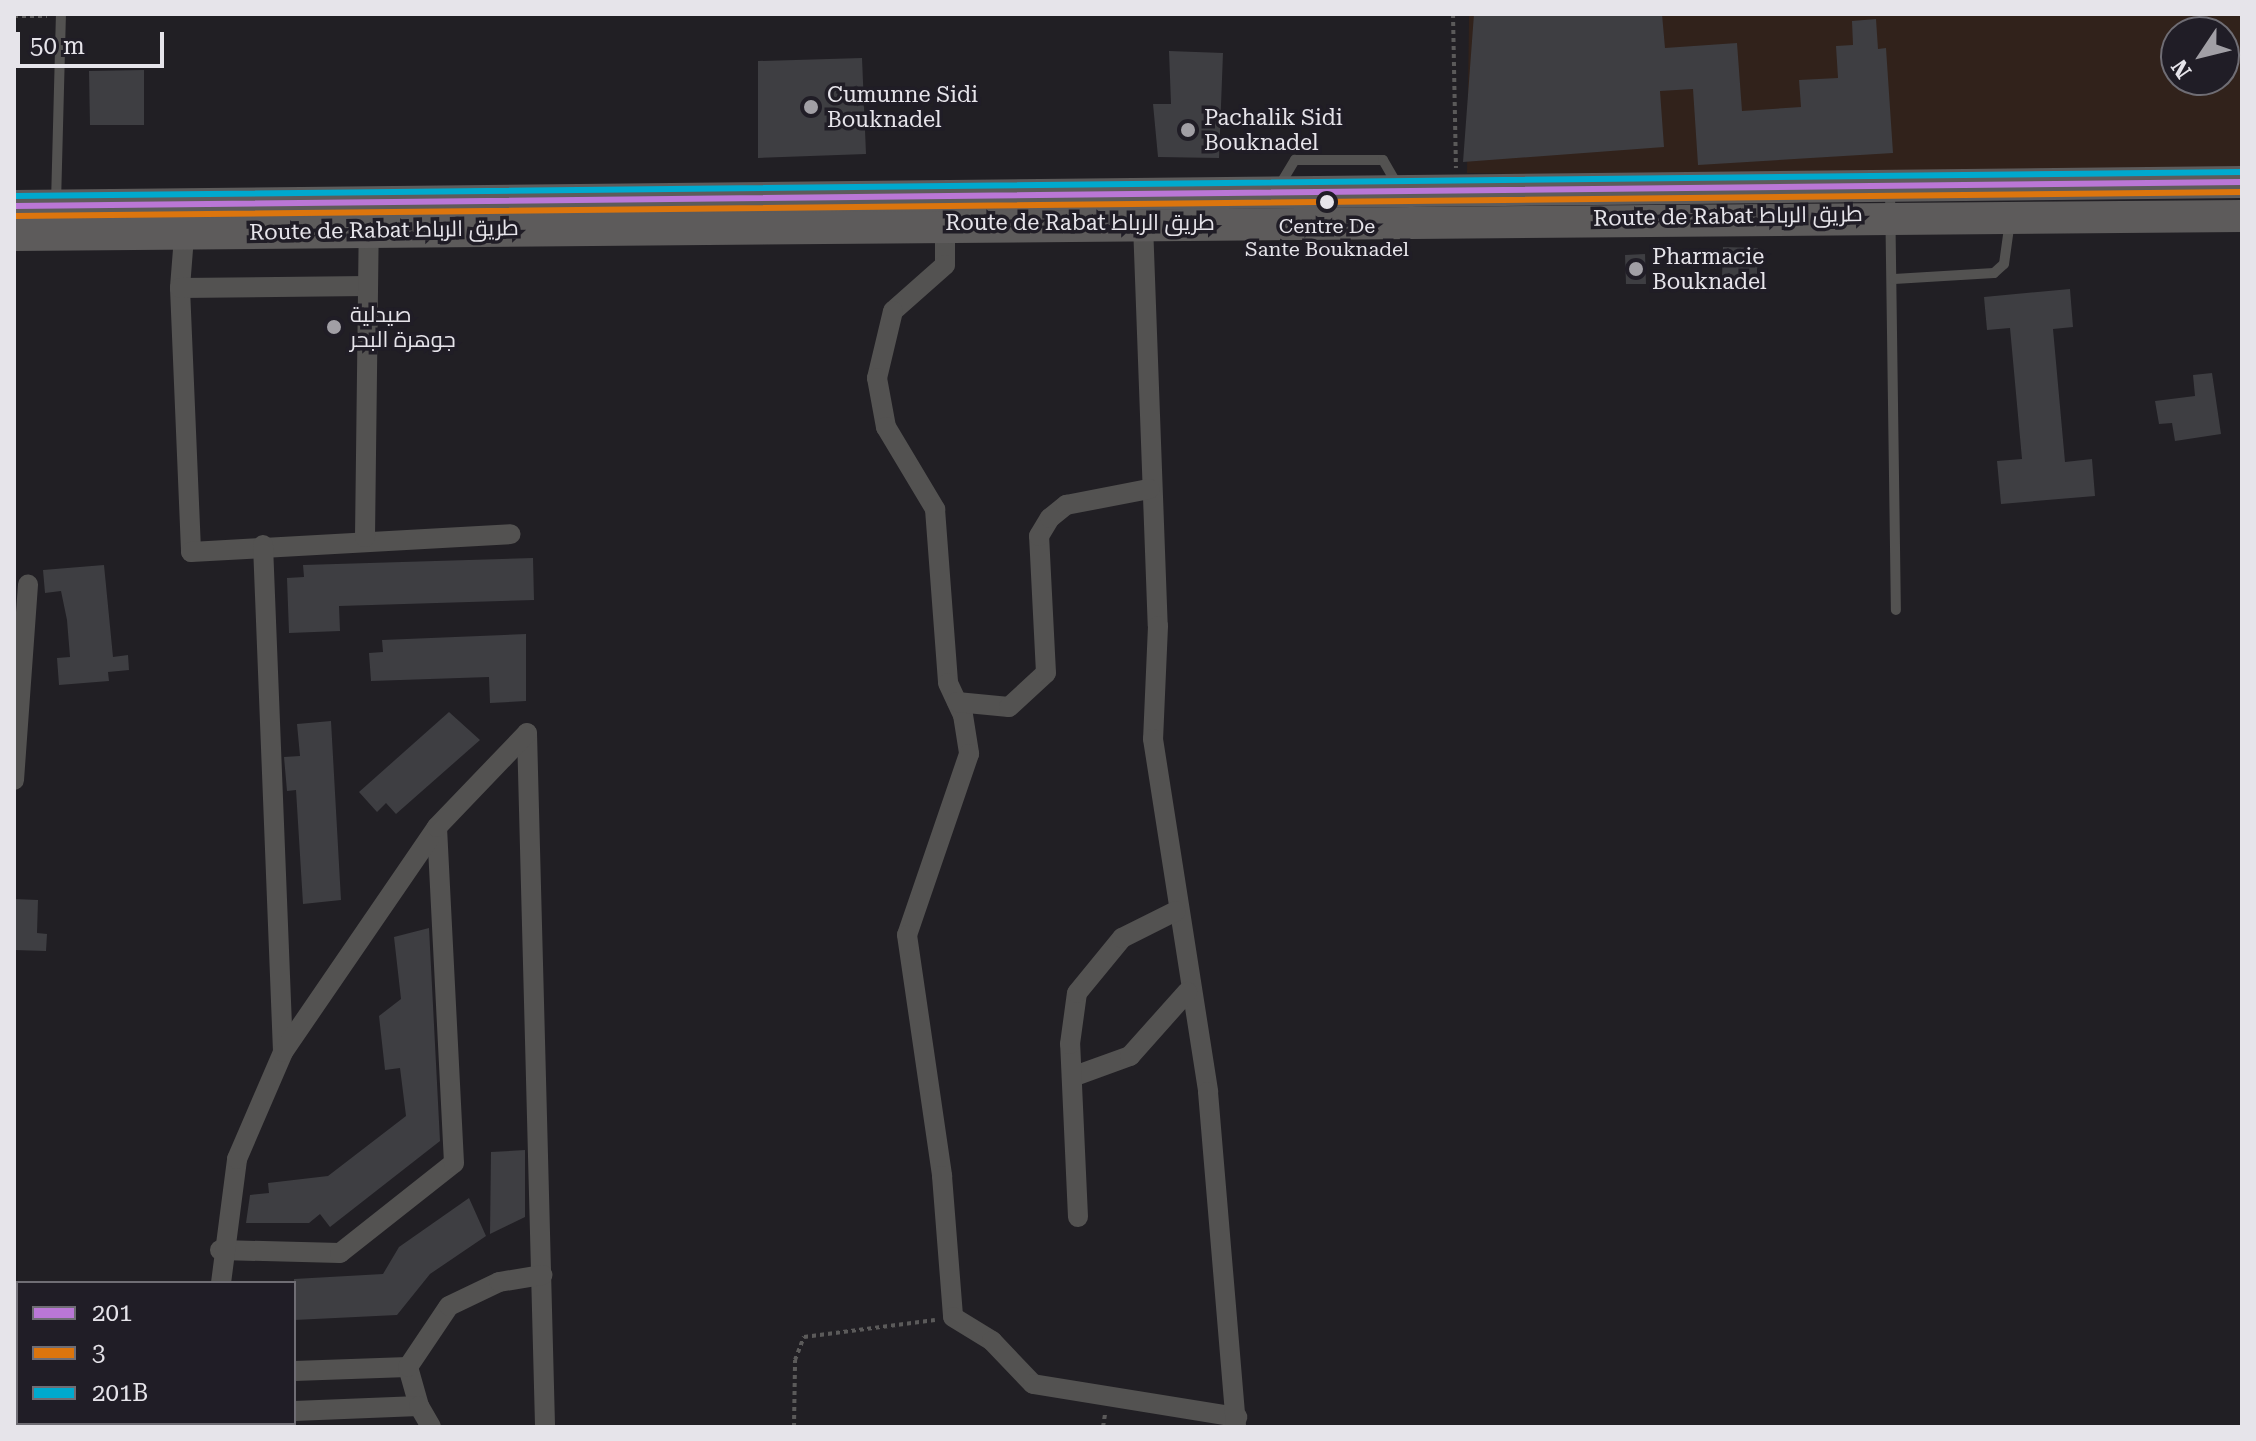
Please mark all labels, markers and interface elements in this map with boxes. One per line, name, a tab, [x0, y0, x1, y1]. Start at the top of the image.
scale bar	[20, 16, 168, 66]
north arrow	[2160, 16, 2240, 96]
text: 50 m	[30, 32, 85, 60]
text: N	[2166, 55, 2197, 83]
place label: Cumunne Sidi Bouknadel	[827, 81, 978, 132]
marker: Cumunne Sidi Bouknadel	[802, 98, 820, 116]
place label: Pachalik Sidi Bouknadel	[1204, 104, 1343, 156]
marker: Pachalik Sidi Bouknadel	[1179, 121, 1197, 139]
marker: Centre De Sante Bouknadel	[1319, 194, 1335, 210]
street label: Route de Rabat طريق الرباط	[1593, 200, 1863, 232]
street label: Route de Rabat طريق الرباط	[945, 210, 1215, 236]
street label: Route de Rabat طريق الرباط	[249, 214, 519, 246]
place label: Centre De Sante Bouknadel	[1245, 214, 1409, 261]
place label: Pharmacie Bouknadel	[1652, 243, 1767, 294]
marker: Pharmacie Bouknadel	[1627, 260, 1645, 278]
place label: صيدلية جوهرة البحر	[350, 301, 456, 352]
marker: صيدلية جوهرة البحر	[325, 318, 343, 336]
legend	[16, 1281, 296, 1425]
text: 201	[92, 1299, 132, 1327]
text: 3	[92, 1339, 105, 1367]
text: 201B	[92, 1379, 148, 1407]

